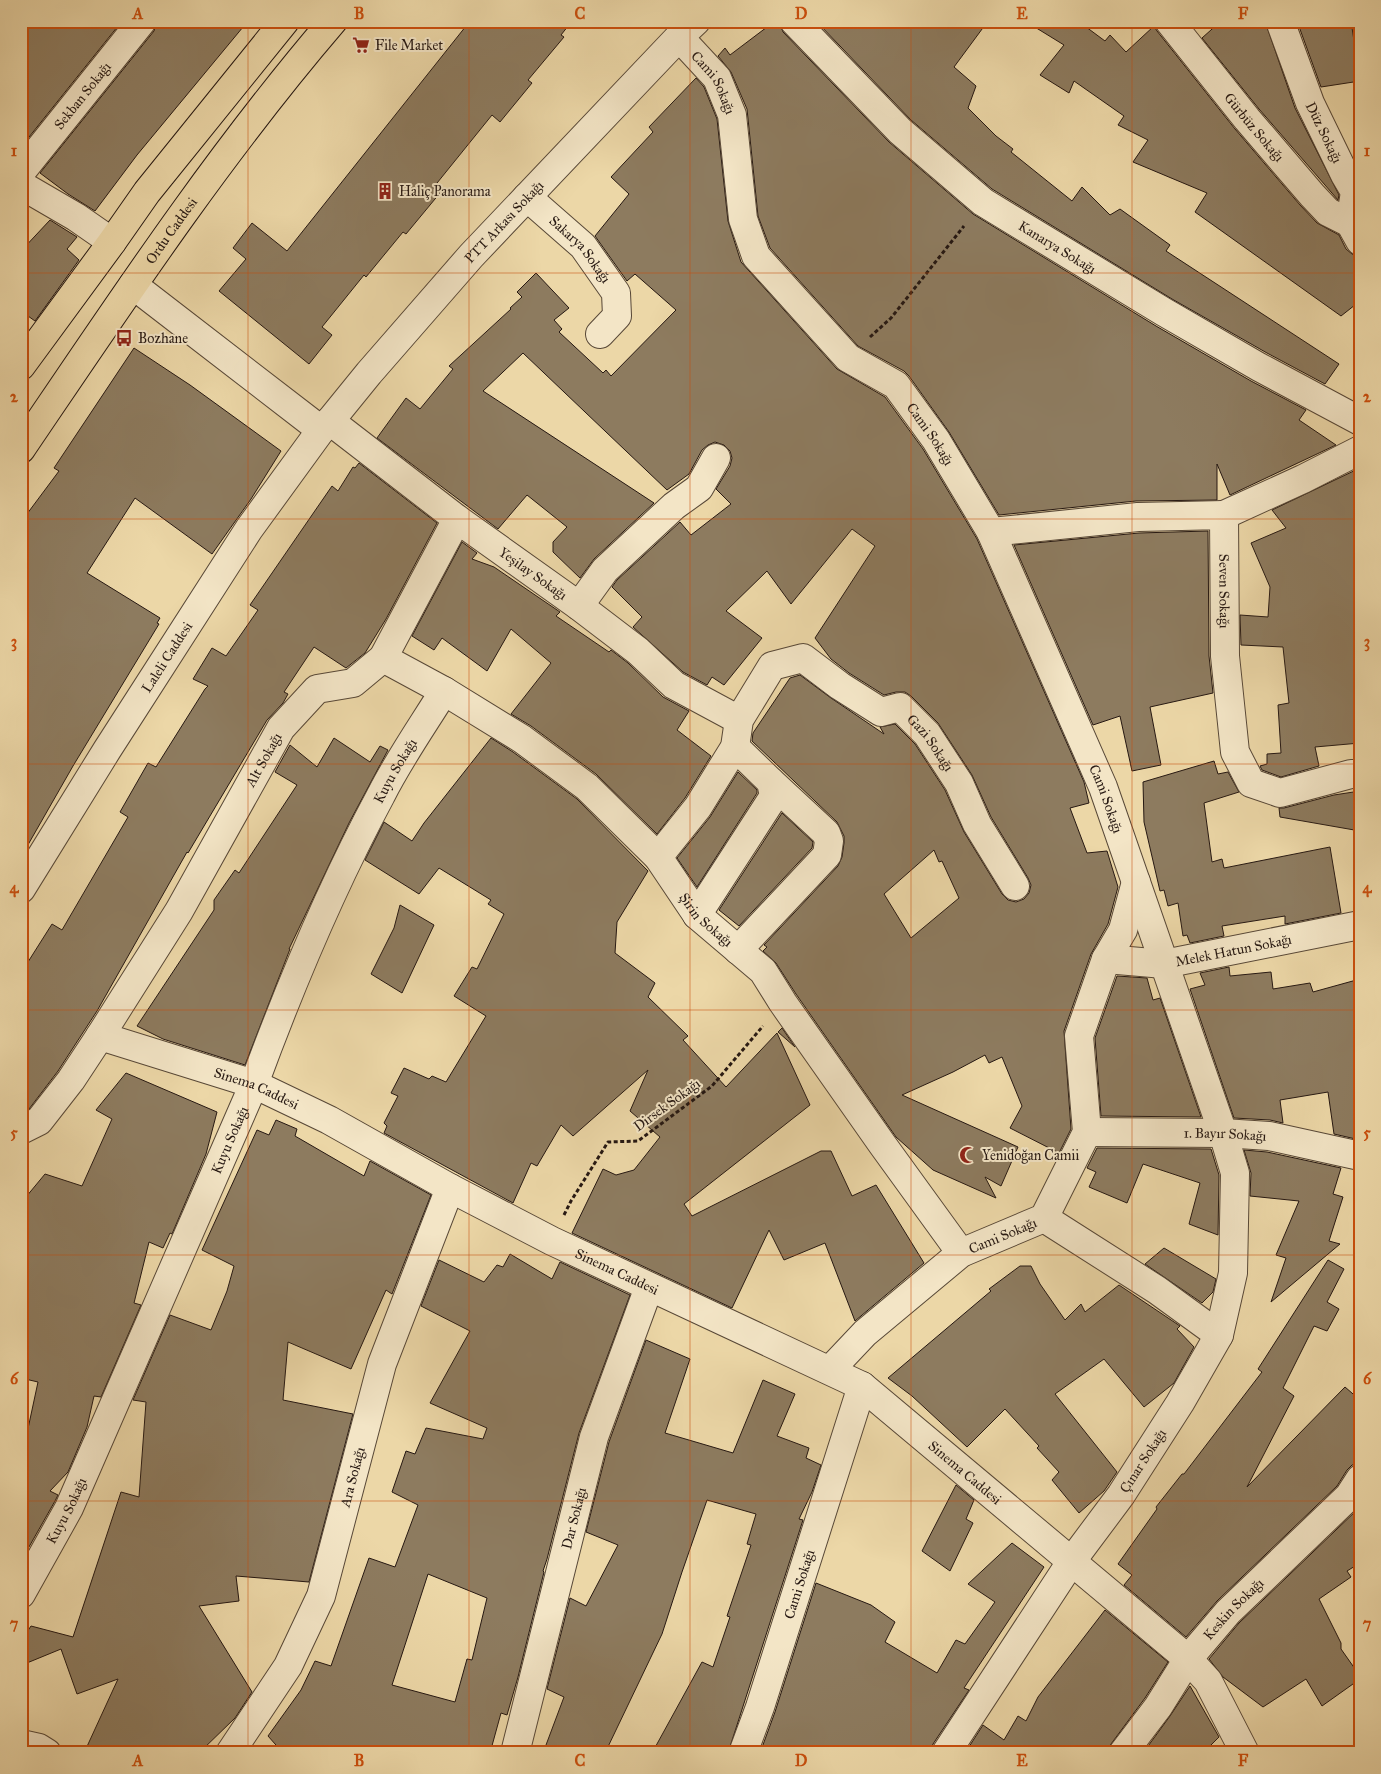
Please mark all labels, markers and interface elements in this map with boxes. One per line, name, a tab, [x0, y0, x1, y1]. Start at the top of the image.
text: A	[132, 4, 144, 23]
text: B	[354, 4, 364, 23]
text: C	[575, 4, 586, 23]
text: D	[795, 4, 808, 23]
text: E	[1016, 4, 1028, 23]
text: F	[1238, 4, 1249, 23]
supermarket icon: File Market	[351, 35, 371, 55]
place label: File Market	[375, 37, 443, 54]
street label: Cami Sokağı	[688, 47, 739, 117]
street label: Sekban Sokağı	[50, 58, 115, 133]
street label: Gürbüz Sokağı	[1221, 89, 1288, 165]
street label: Düz Sokağı	[1302, 99, 1346, 166]
text: 1	[11, 141, 18, 160]
text: 1	[1364, 141, 1371, 160]
street label: PTT Arkası Sokağı	[461, 176, 547, 266]
building icon: Haliç Panorama	[375, 181, 395, 201]
place label: Haliç Panorama	[399, 183, 491, 200]
street label: Ordu Caddesi	[142, 194, 201, 267]
street label: Sakarya Sokağı	[546, 212, 615, 286]
street label: Kanarya Sokağı	[1015, 217, 1100, 277]
bus stop icon: Bozhane	[114, 328, 134, 348]
place label: Bozhane	[138, 330, 188, 347]
text: 2	[10, 387, 19, 406]
text: 2	[1363, 387, 1372, 406]
street label: Cami Sokağı	[903, 399, 958, 468]
street label: Yeşilay Sokağı	[496, 543, 571, 604]
street label: Seven Sokağı	[1216, 554, 1233, 629]
street label: Laleli Caddesi	[138, 618, 196, 696]
text: 3	[11, 632, 17, 652]
text: 3	[1364, 632, 1370, 652]
street label: Gazi Sokağı	[904, 711, 958, 775]
street label: Alt Sokağı	[241, 730, 285, 790]
street label: Kuyu Sokağı	[370, 735, 420, 806]
street label: Cami Sokağı	[1086, 762, 1127, 836]
text: 4	[10, 878, 20, 898]
text: 4	[1363, 878, 1373, 898]
street label: Şirin Sokağı	[676, 889, 737, 950]
street label: Melek Hatun Sokağı	[1174, 930, 1293, 970]
street label: Sinema Caddesi	[212, 1064, 302, 1113]
street label: Dirsek Sokağı	[630, 1075, 704, 1135]
street label: Kuyu Sokağı	[207, 1103, 252, 1176]
text: 5	[10, 1123, 18, 1142]
text: 5	[1363, 1123, 1371, 1142]
street label: 1. Bayır Sokağı	[1183, 1124, 1267, 1144]
mosque icon: Yenidoğan Camii	[958, 1145, 978, 1165]
place label: Yenidoğan Camii	[982, 1147, 1079, 1164]
street label: Cami Sokağı	[966, 1214, 1039, 1257]
street label: Sinema Caddesi	[572, 1245, 662, 1298]
text: 6	[10, 1369, 19, 1388]
text: 6	[1363, 1369, 1372, 1388]
street label: Çınar Sokağı	[1116, 1426, 1170, 1496]
street label: Sinema Caddesi	[925, 1437, 1005, 1508]
street label: Ara Sokağı	[336, 1445, 368, 1510]
street label: Kuyu Sokağı	[42, 1475, 90, 1547]
street label: Dar Sokağı	[558, 1485, 590, 1551]
street label: Cami Sokağı	[780, 1547, 818, 1621]
street label: Keskin Sokağı	[1200, 1574, 1267, 1643]
text: 7	[10, 1614, 19, 1633]
text: 7	[1363, 1614, 1372, 1633]
text: A	[132, 1751, 144, 1770]
text: B	[354, 1751, 364, 1770]
text: C	[575, 1751, 586, 1770]
text: D	[795, 1751, 808, 1770]
text: E	[1016, 1751, 1028, 1770]
text: F	[1238, 1751, 1249, 1770]

